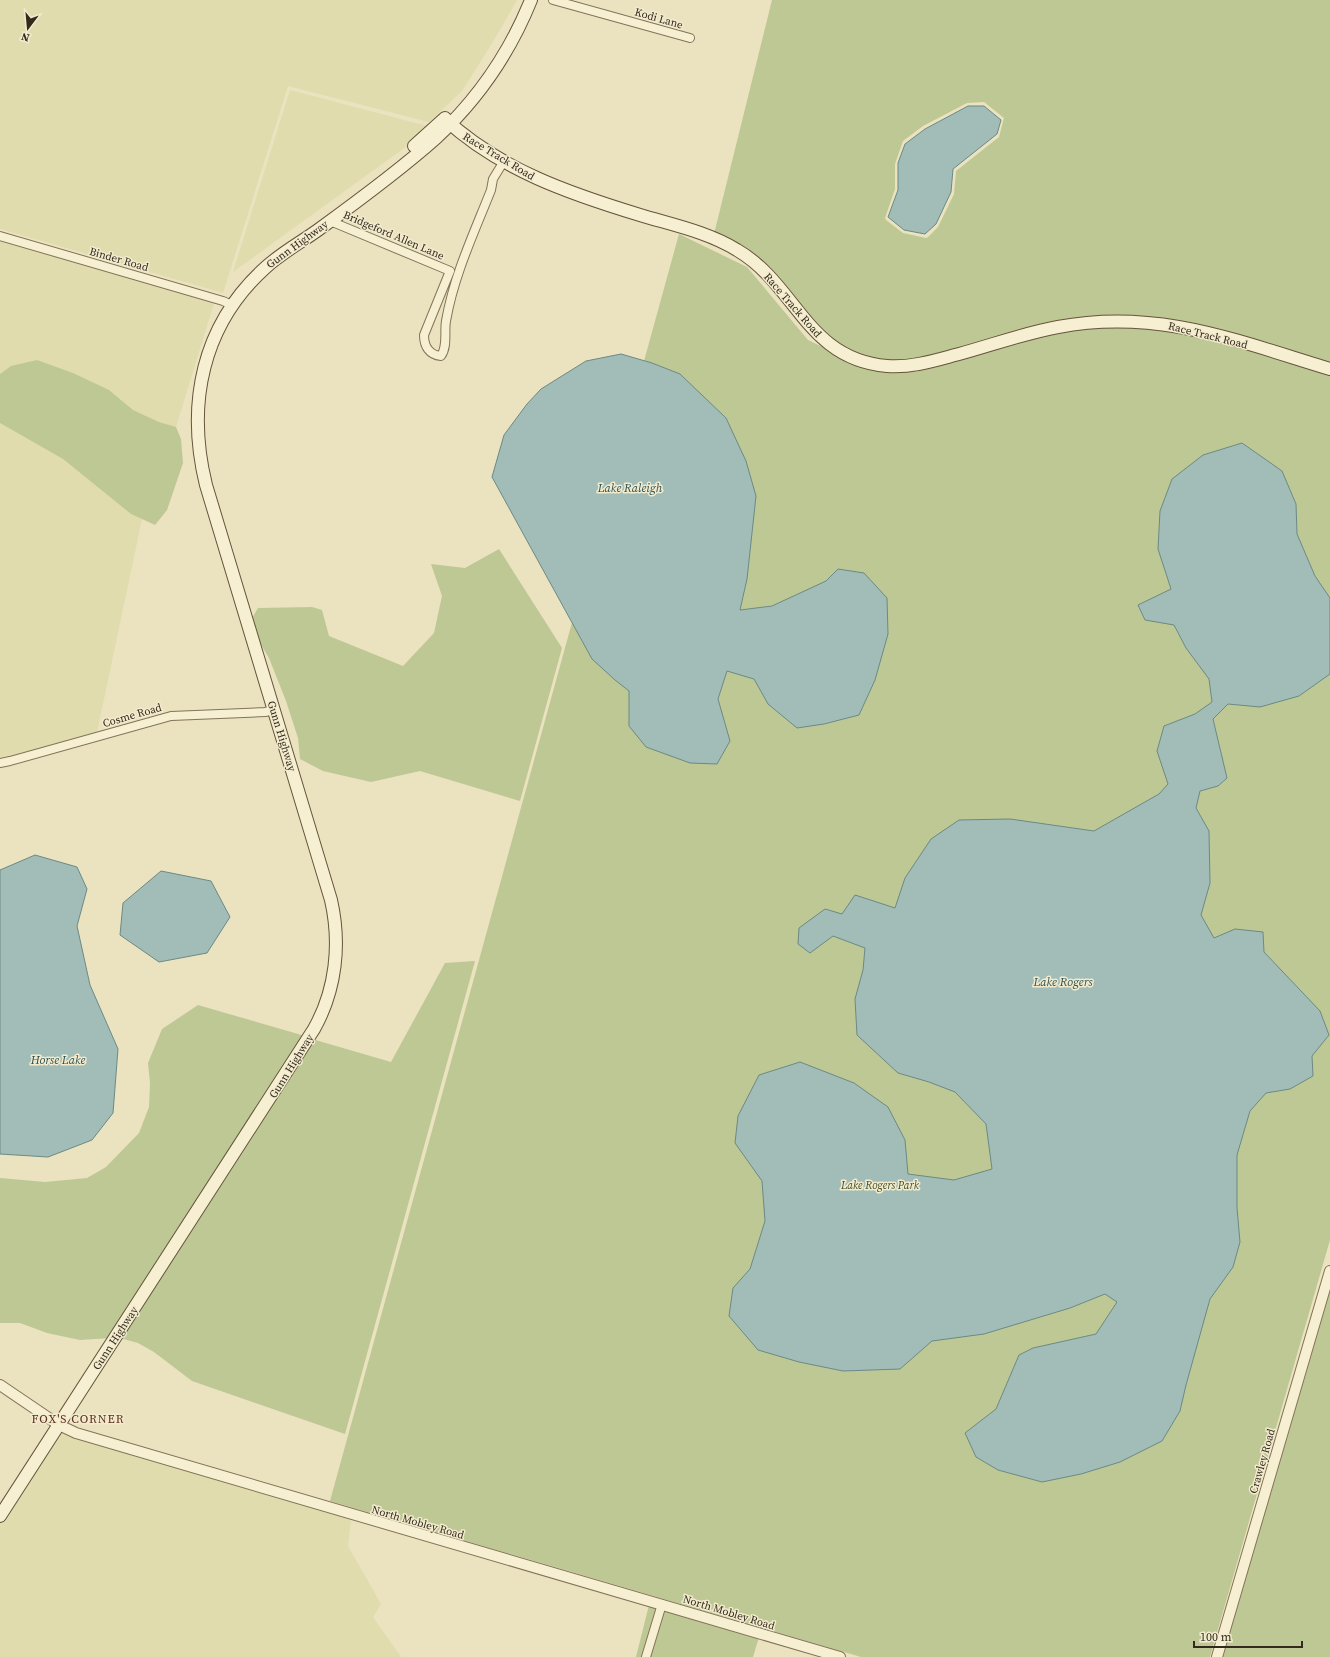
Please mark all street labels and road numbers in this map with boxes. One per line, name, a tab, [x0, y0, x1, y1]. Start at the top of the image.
street label: Kodi Lane	[633, 4, 685, 33]
street label: Race Track Road	[460, 129, 538, 184]
street label: Bridgeford Allen Lane	[341, 207, 447, 264]
street label: Gunn Highway	[263, 217, 332, 272]
street label: Binder Road	[88, 244, 151, 275]
street label: Race Track Road	[760, 270, 825, 341]
street label: Race Track Road	[1167, 318, 1250, 353]
street label: Gunn Highway	[264, 699, 299, 774]
street label: Cosme Road	[101, 700, 164, 731]
street label: Gunn Highway	[266, 1031, 317, 1101]
street label: Gunn Highway	[89, 1303, 142, 1373]
street label: Crawley Road	[1246, 1426, 1279, 1495]
street label: North Mobley Road	[370, 1502, 466, 1543]
street label: North Mobley Road	[681, 1591, 777, 1634]

